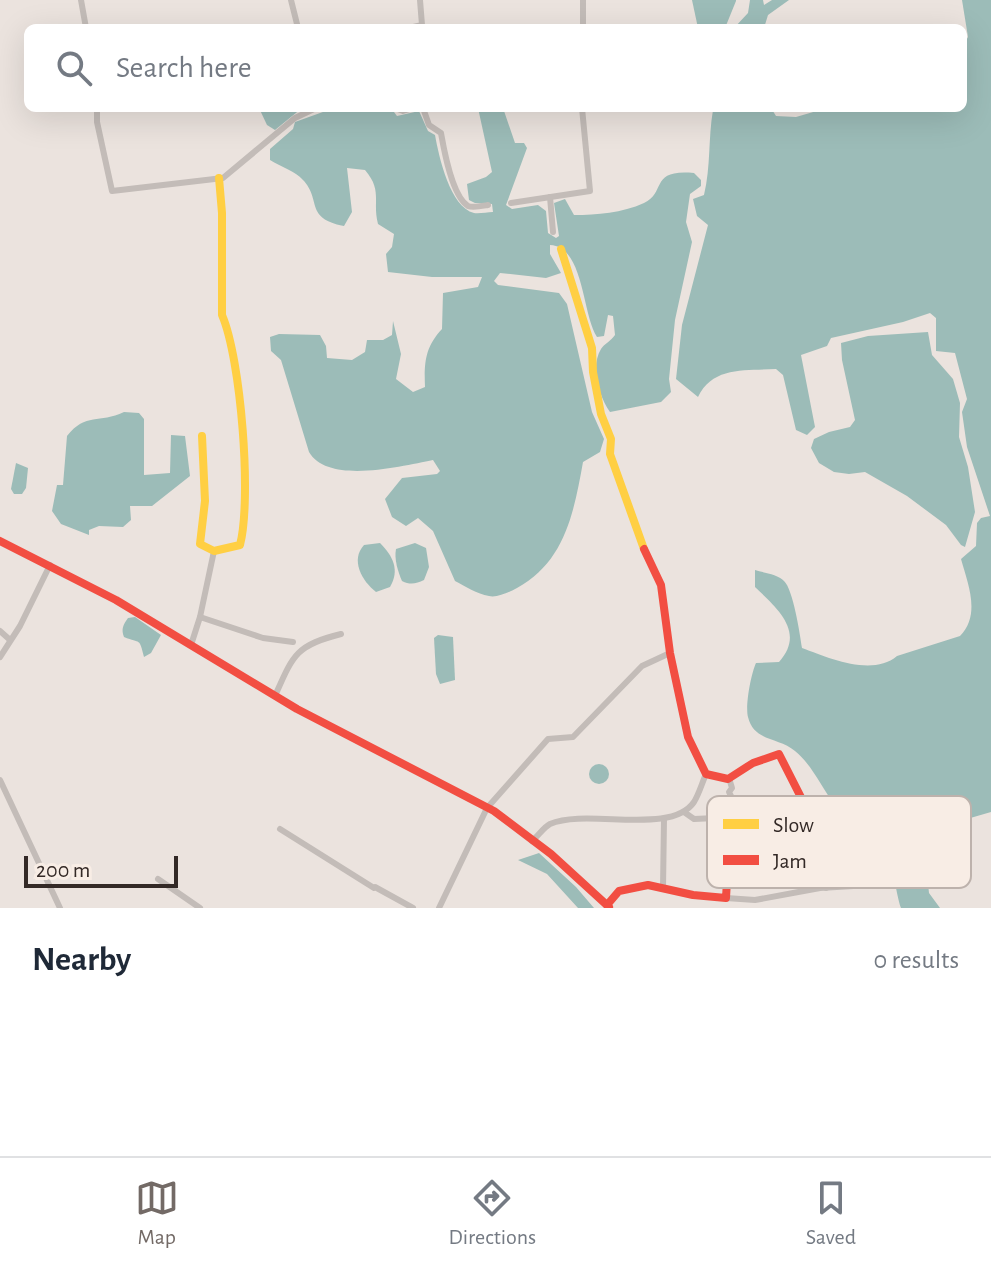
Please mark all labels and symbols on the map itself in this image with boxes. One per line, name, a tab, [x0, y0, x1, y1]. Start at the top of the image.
legend	[707, 796, 971, 888]
text: Slow	[773, 814, 814, 836]
text: Jam	[773, 850, 807, 872]
scale bar	[24, 852, 178, 888]

